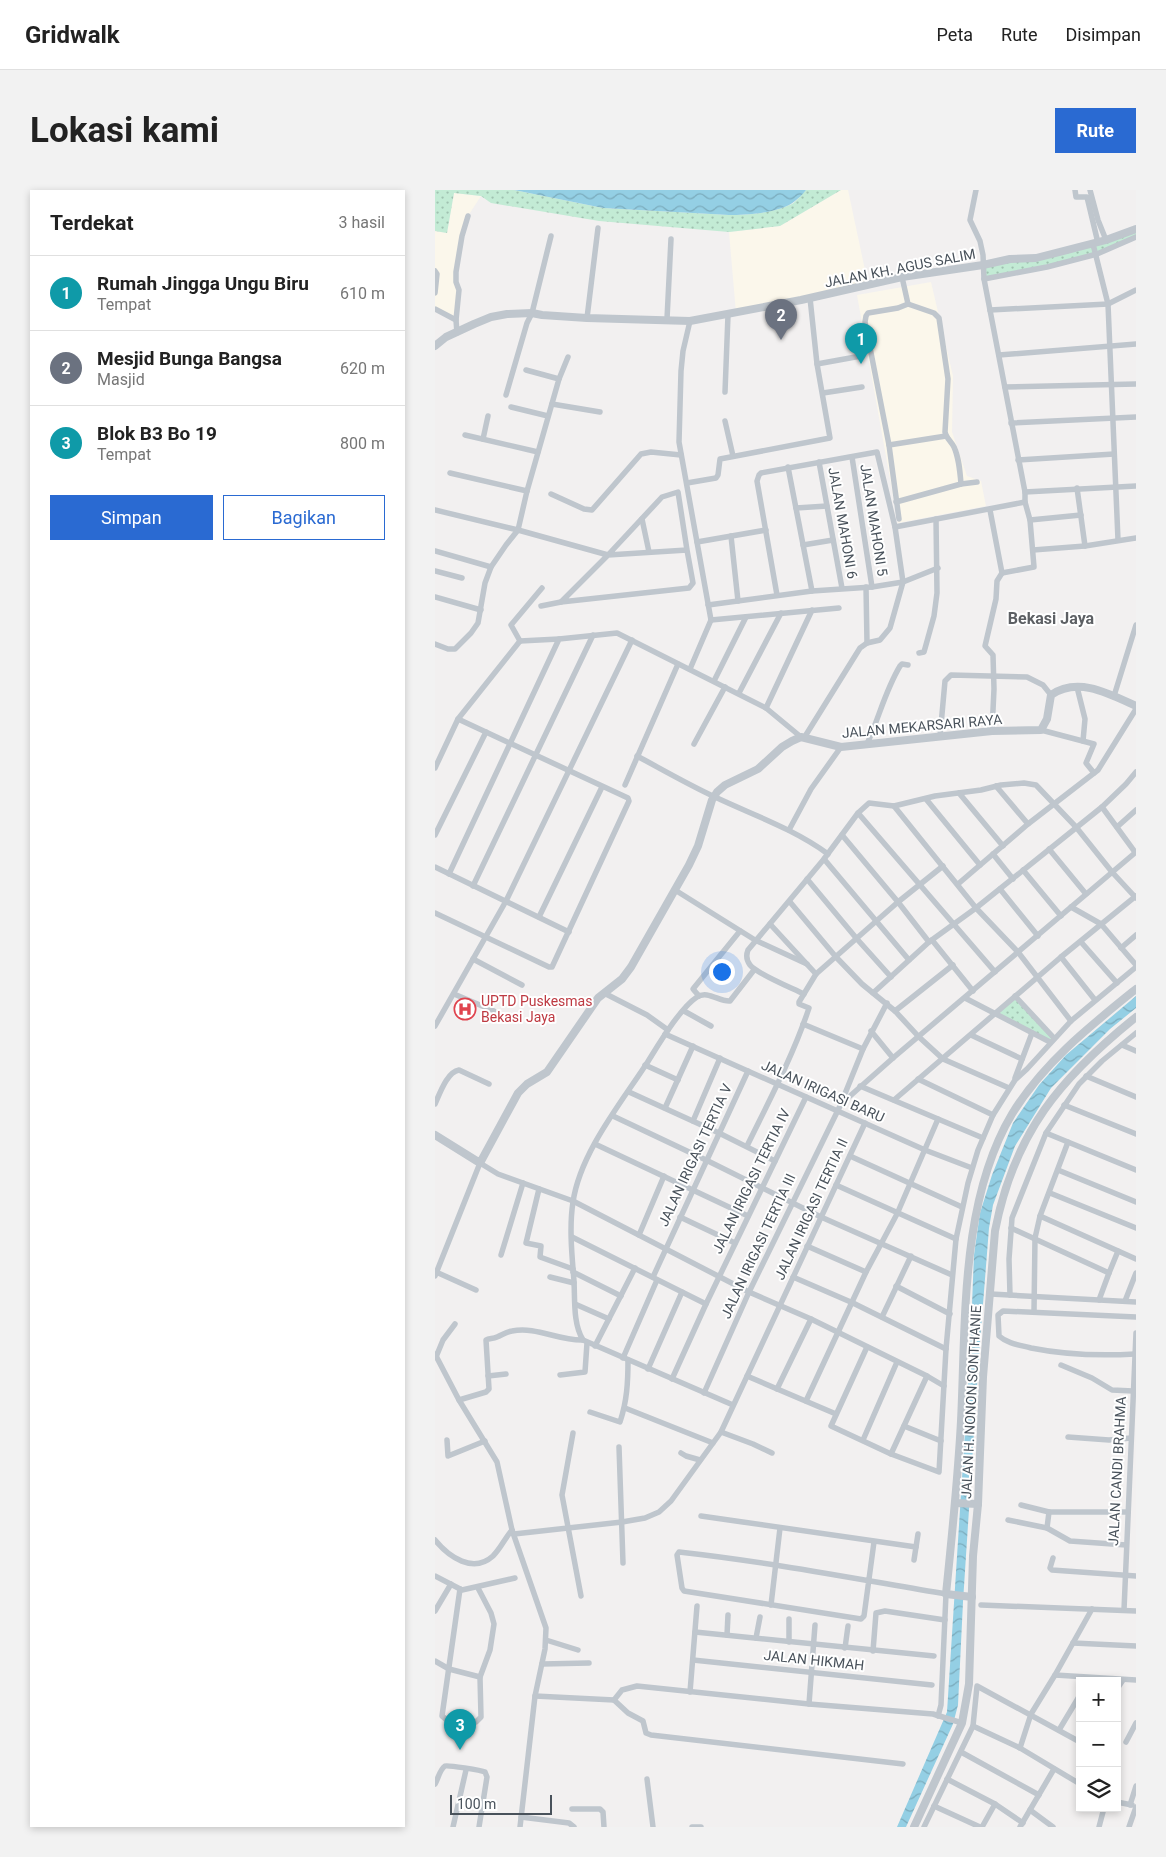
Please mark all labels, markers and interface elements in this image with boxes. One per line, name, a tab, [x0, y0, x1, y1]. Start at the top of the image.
text: Gridwalk	[25, 21, 120, 49]
text: Peta	[937, 24, 973, 45]
text: Rute	[1001, 24, 1038, 45]
text: Disimpan	[1066, 24, 1141, 45]
button: Rute	[1055, 108, 1136, 153]
text: Lokasi kami	[30, 110, 219, 151]
text: Terdekat	[50, 211, 134, 235]
text: 3 hasil	[338, 213, 385, 232]
street label: JALAN KH. AGUS SALIM	[823, 246, 977, 290]
text: Rumah Jingga Ungu Biru	[97, 272, 309, 295]
text: 1	[61, 284, 71, 303]
text: 610 m	[340, 284, 385, 303]
text: Tempat	[97, 295, 151, 314]
pin: 2	[765, 299, 797, 340]
pin: 1	[845, 323, 877, 364]
text: Mesjid Bunga Bangsa	[97, 347, 282, 370]
text: 2	[61, 359, 71, 378]
text: 620 m	[340, 359, 385, 378]
text: Masjid	[97, 370, 145, 389]
text: Blok B3 Bo 19	[97, 422, 217, 445]
text: 3	[61, 434, 71, 453]
text: 800 m	[340, 434, 385, 453]
text: Tempat	[97, 445, 151, 464]
street label: JALAN MAHONI 5	[857, 463, 891, 577]
street label: JALAN MAHONI 6	[825, 466, 861, 580]
button: Simpan	[50, 495, 213, 540]
button: Bagikan	[223, 495, 385, 540]
district label: Bekasi Jaya	[1008, 609, 1095, 628]
street label: JALAN MEKARSARI RAYA	[841, 711, 1003, 741]
your location	[709, 959, 735, 985]
place label: UPTD Puskesmas Bekasi Jaya	[481, 993, 592, 1025]
hospital icon: UPTD Puskesmas Bekasi Jaya	[453, 997, 477, 1021]
street label: JALAN IRIGASI BARU	[759, 1057, 887, 1125]
street label: JALAN IRIGASI TERTIA V	[655, 1081, 735, 1229]
street label: JALAN IRIGASI TERTIA IV	[709, 1106, 793, 1256]
street label: JALAN IRIGASI TERTIA II	[771, 1136, 851, 1282]
street label: JALAN IRIGASI TERTIA III	[717, 1171, 799, 1321]
street label: JALAN H. NONON SONTHANIE	[958, 1305, 984, 1499]
street label: JALAN CANDI BRAHMA	[1105, 1396, 1129, 1546]
street label: JALAN HIKMAH	[763, 1647, 865, 1673]
map controls	[1076, 1677, 1121, 1812]
button: +	[1076, 1677, 1121, 1722]
pin: 3	[444, 1709, 476, 1750]
button: −	[1076, 1722, 1121, 1767]
button: layers	[1076, 1767, 1121, 1812]
scale bar	[450, 1792, 553, 1815]
text: 100 m	[457, 1796, 496, 1812]

